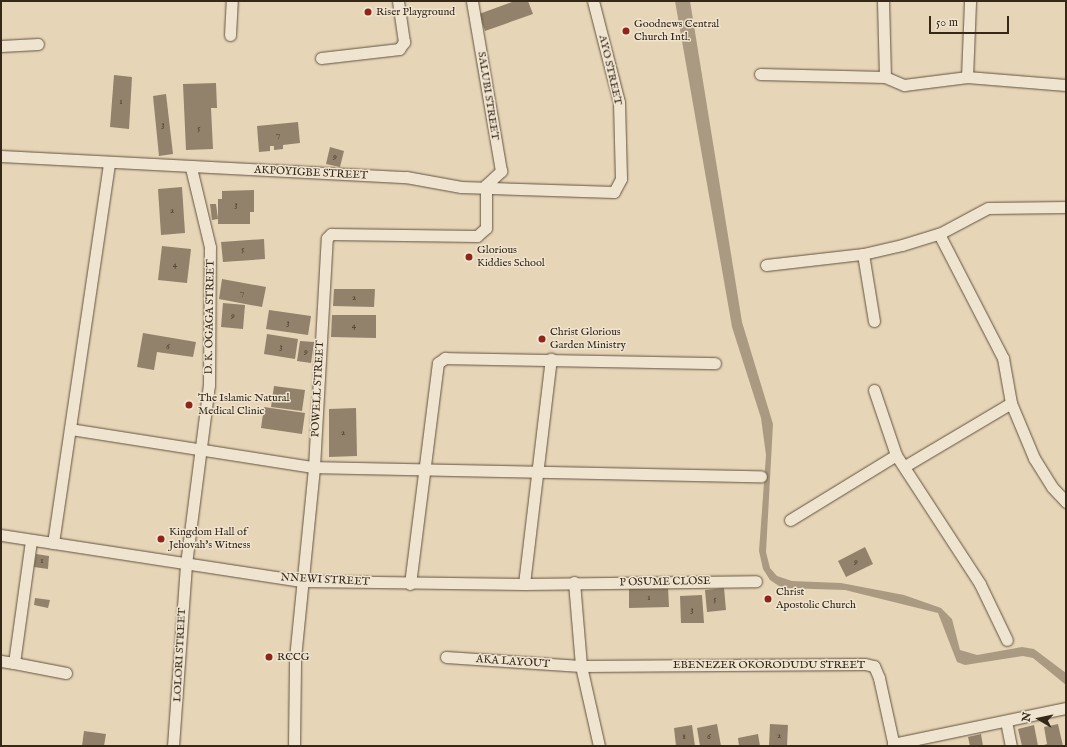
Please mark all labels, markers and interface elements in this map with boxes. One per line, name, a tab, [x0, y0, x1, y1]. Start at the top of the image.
place label: Riser Playground	[376, 5, 455, 19]
marker: Riser Playground	[363, 7, 373, 17]
scale bar	[931, 8, 1011, 34]
text: 50 m	[936, 15, 958, 30]
place label: Goodnews Central Church Intl.	[634, 18, 719, 44]
marker: Goodnews Central Church Intl.	[621, 26, 631, 36]
street label: AYO STREET	[596, 34, 624, 106]
street label: SALUBI STREET	[474, 51, 502, 141]
house number: 1	[119, 97, 123, 107]
house number: 3	[161, 120, 165, 130]
house number: 5	[197, 124, 201, 134]
house number: 7	[276, 130, 280, 140]
house number: 9	[333, 152, 337, 162]
street label: AKPOYIGBE STREET	[254, 163, 368, 183]
house number: 3	[234, 200, 238, 210]
house number: 2	[170, 206, 174, 216]
place label: Glorious Kiddies School	[477, 244, 545, 270]
house number: 5	[241, 245, 245, 255]
marker: Glorious Kiddies School	[464, 252, 474, 262]
street label: D. K. OGAGA STREET	[202, 259, 218, 375]
house number: 4	[173, 260, 177, 270]
house number: 7	[240, 288, 244, 298]
house number: 2	[352, 293, 356, 303]
house number: 9	[231, 311, 235, 321]
house number: 3	[286, 318, 290, 328]
house number: 4	[352, 321, 356, 331]
place label: Christ Glorious Garden Ministry	[550, 326, 626, 352]
marker: Christ Glorious Garden Ministry	[537, 334, 547, 344]
street label: POWELL STREET	[309, 340, 327, 438]
house number: 6	[166, 342, 170, 352]
house number: 3	[279, 342, 283, 352]
house number: 9	[304, 347, 308, 357]
place label: The Islamic Natural Medical Clinic	[198, 392, 289, 418]
marker: The Islamic Natural Medical Clinic	[183, 399, 195, 411]
house number: 2	[341, 428, 345, 438]
place label: Kingdom Hall of Jehovah's Witness	[169, 526, 250, 552]
marker: Kingdom Hall of Jehovah's Witness	[156, 534, 166, 544]
house number: 1	[40, 556, 44, 566]
house number: 9	[854, 557, 858, 567]
street label: NNEWI STREET	[280, 571, 370, 589]
street label: P OSUME CLOSE	[619, 575, 711, 589]
place label: Christ Apostolic Church	[776, 586, 856, 612]
house number: 1	[647, 593, 651, 603]
marker: Christ Apostolic Church	[763, 594, 773, 604]
house number: 5	[713, 595, 717, 605]
house number: 3	[690, 605, 694, 615]
street label: LOLORI STREET	[171, 608, 189, 702]
place label: RCCG	[277, 650, 310, 664]
marker: RCCG	[264, 652, 274, 662]
street label: AKA LAYOUT	[476, 653, 550, 671]
street label: EBENEZER OKORODUDU STREET	[673, 658, 865, 672]
north arrow	[1019, 699, 1059, 739]
text: N	[1019, 711, 1035, 723]
house number: 2	[777, 731, 781, 741]
house number: 8	[682, 732, 686, 742]
house number: 6	[707, 732, 711, 742]

